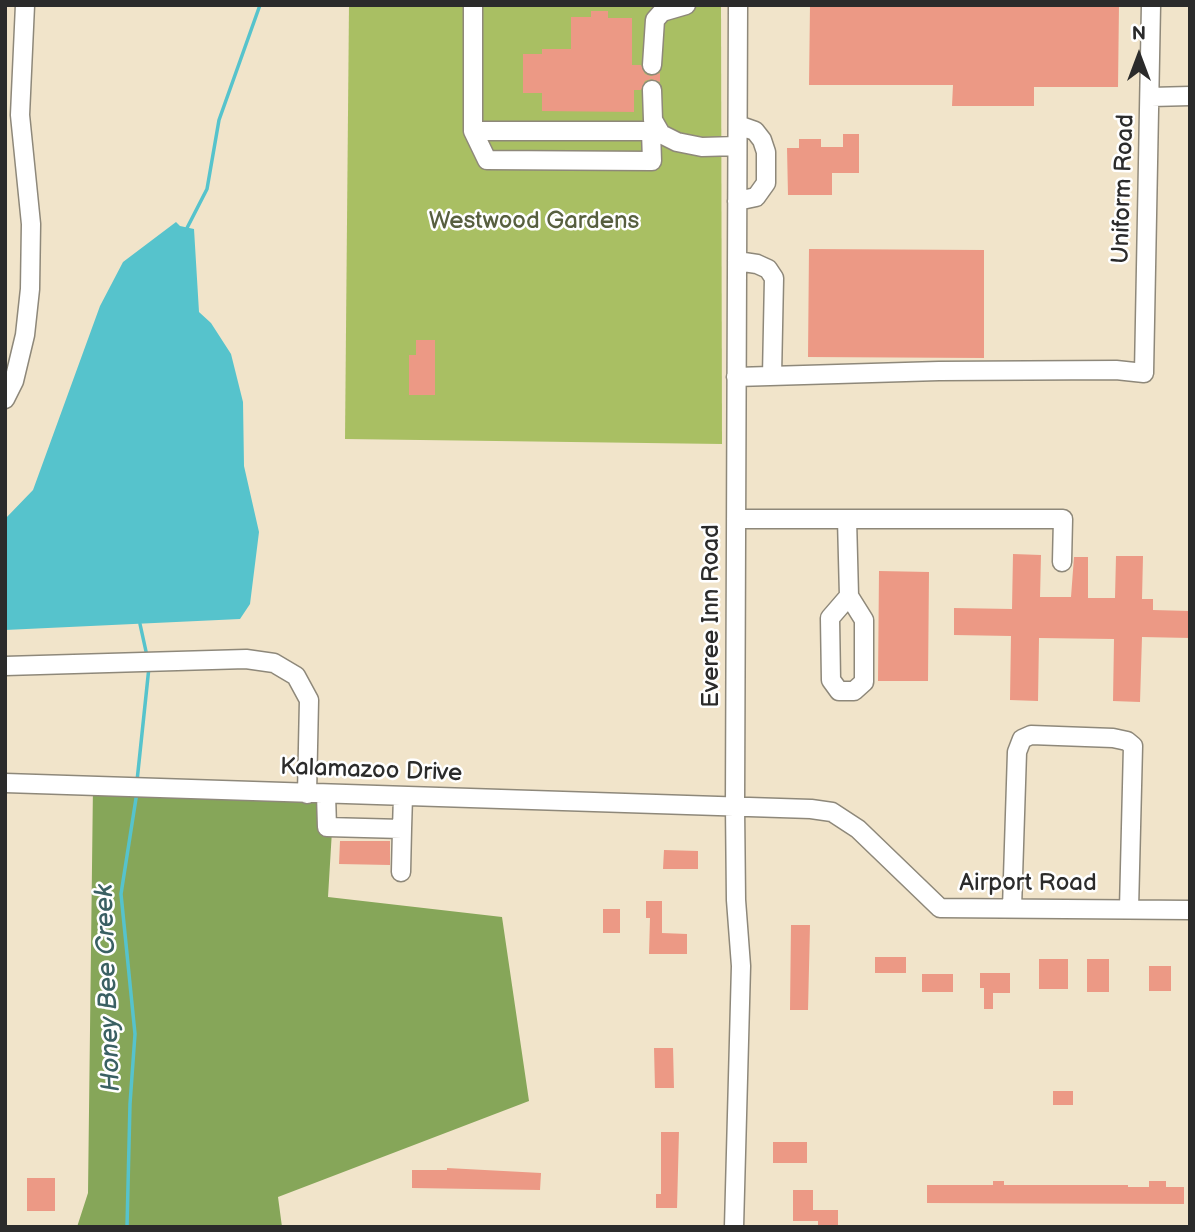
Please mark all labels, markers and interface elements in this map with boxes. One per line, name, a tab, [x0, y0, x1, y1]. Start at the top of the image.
north arrow	[1104, 21, 1174, 91]
text: N	[1132, 23, 1146, 46]
street label: Uniform Road	[1107, 114, 1141, 264]
park label: Westwood Gardens	[429, 208, 639, 236]
street label: Everee Inn Road	[698, 524, 726, 708]
street label: Kalamazoo Drive	[279, 753, 463, 789]
street label: Airport Road	[959, 870, 1097, 898]
water label: Honey Bee Creek	[90, 884, 128, 1092]

